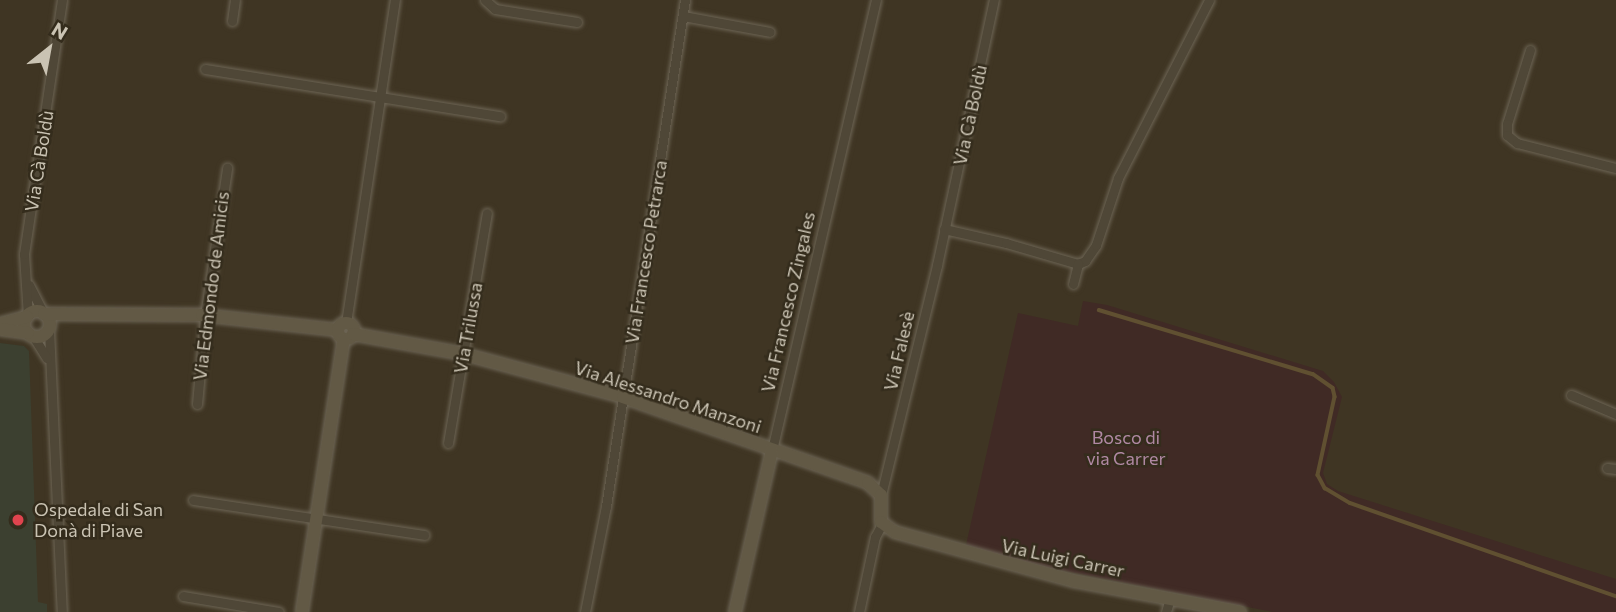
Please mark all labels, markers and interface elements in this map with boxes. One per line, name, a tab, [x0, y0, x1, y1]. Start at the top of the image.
north arrow	[14, 14, 84, 84]
text: N	[48, 17, 72, 44]
street label: Via Cà Boldù	[949, 63, 991, 167]
street label: Via Cà Boldù	[20, 109, 58, 213]
street label: Via Francesco Petrarca	[621, 159, 671, 345]
street label: Via Edmondo de Amicis	[189, 190, 233, 382]
street label: Via Francesco Zingales	[757, 210, 819, 394]
street label: Via Trilussa	[449, 281, 487, 375]
street label: Via Falesè	[879, 309, 919, 393]
street label: Via Alessandro Manzoni	[572, 357, 764, 437]
park label: Bosco di via Carrer	[1086, 427, 1166, 470]
place label: Ospedale di San Donà di Piave	[34, 499, 163, 542]
marker: Ospedale di San Donà di Piave	[8, 510, 28, 530]
street label: Via Luigi Carrer	[1000, 534, 1126, 582]

